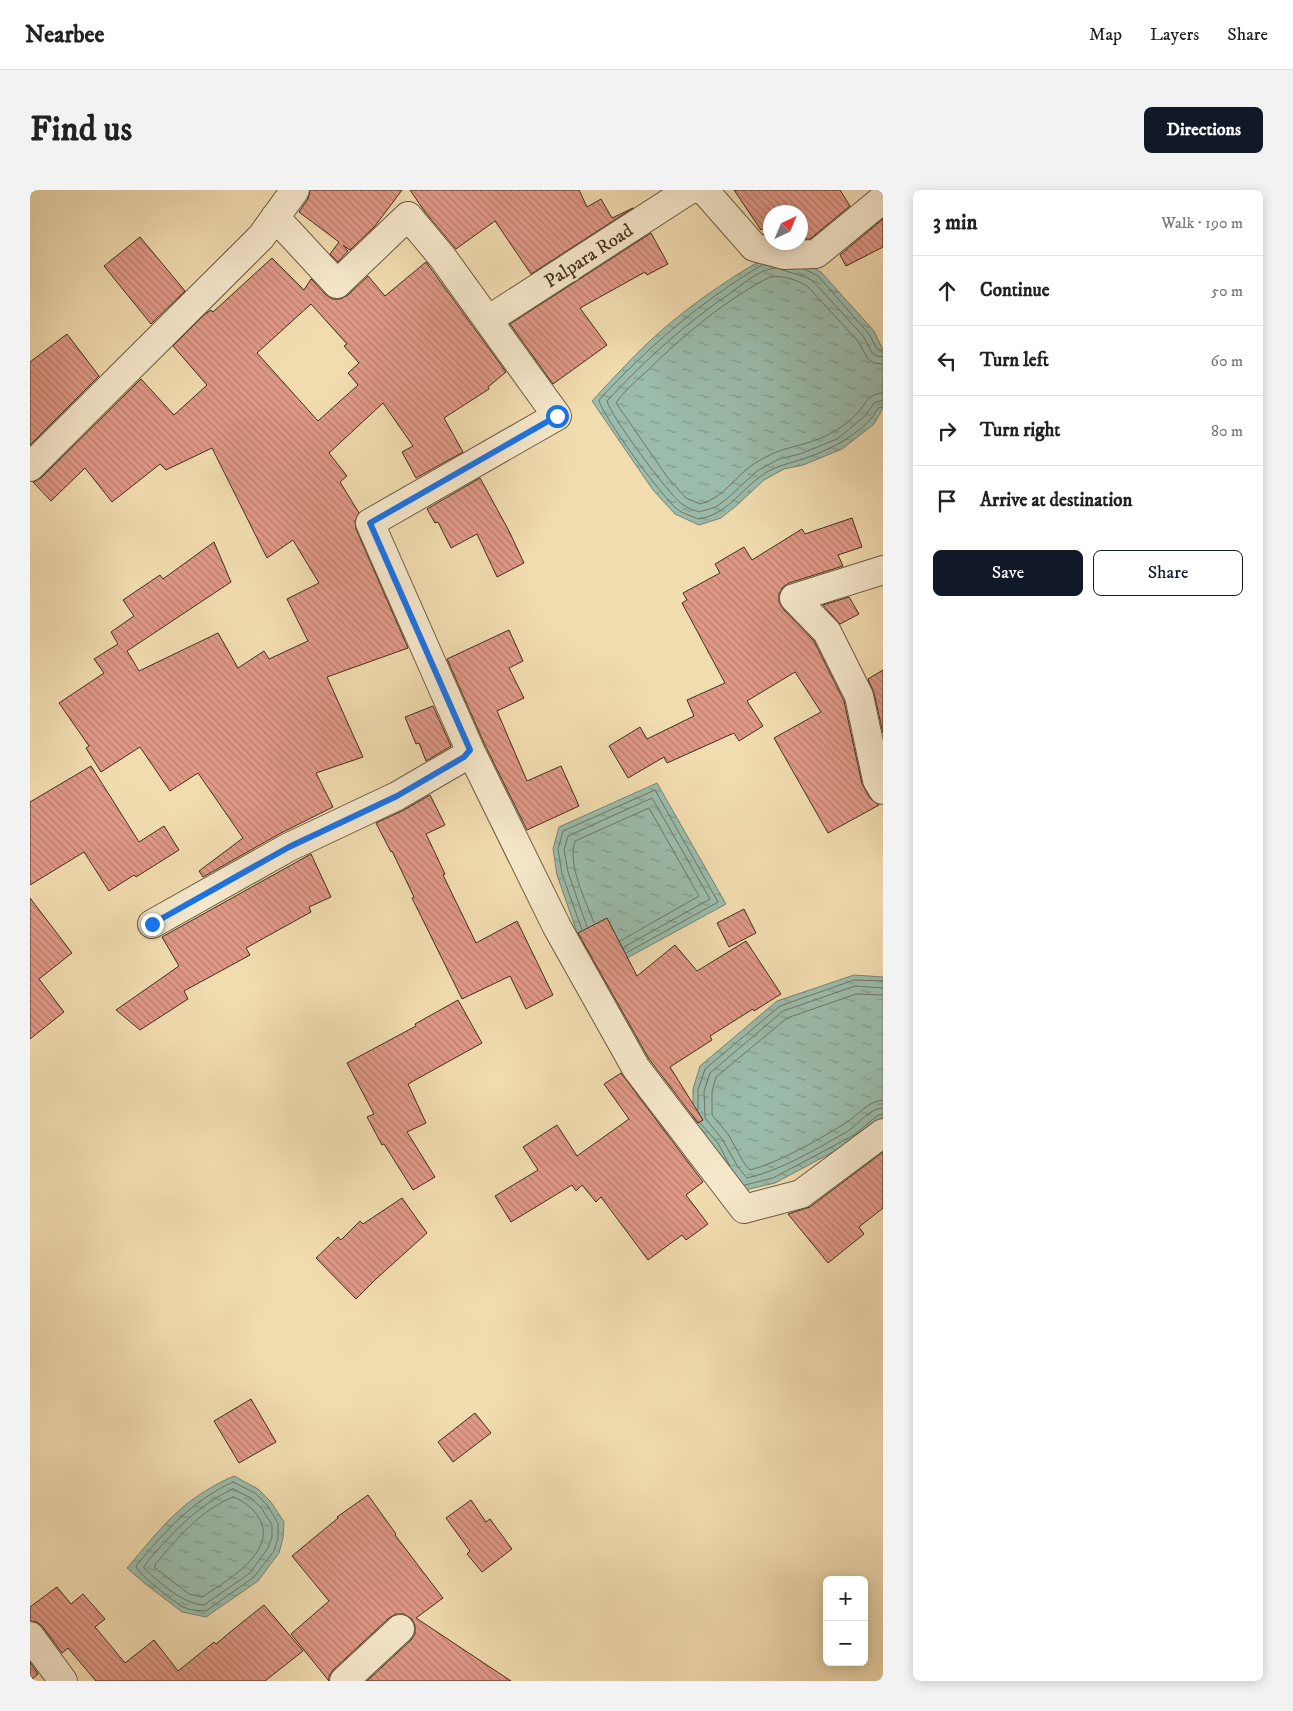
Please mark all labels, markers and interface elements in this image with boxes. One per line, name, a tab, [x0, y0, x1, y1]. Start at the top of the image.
text: Nearbee	[25, 20, 104, 50]
text: Map	[1089, 24, 1122, 46]
text: Layers	[1150, 24, 1199, 46]
text: Share	[1227, 24, 1268, 46]
button: Directions	[1144, 107, 1263, 153]
text: Find us	[30, 108, 132, 152]
north arrow	[763, 205, 808, 250]
text: 3 min	[933, 210, 978, 236]
text: Walk · 190 m	[1161, 213, 1243, 233]
street label: Palpara Road	[540, 219, 638, 293]
icon: ahead	[933, 277, 961, 305]
text: Continue	[980, 279, 1050, 302]
text: 50 m	[1211, 281, 1243, 301]
icon: left	[933, 347, 961, 375]
text: Turn left	[980, 349, 1049, 372]
text: 60 m	[1211, 351, 1243, 371]
route start	[546, 405, 569, 428]
icon: right	[933, 417, 961, 445]
text: Turn right	[980, 419, 1060, 442]
text: 80 m	[1211, 421, 1243, 441]
icon: arrive	[933, 487, 961, 515]
text: Arrive at destination	[980, 489, 1132, 512]
button: Save	[933, 550, 1083, 596]
button: Share	[1093, 550, 1243, 596]
route end	[141, 913, 164, 936]
map controls	[823, 1576, 868, 1666]
button: +	[823, 1576, 868, 1621]
button: −	[823, 1621, 868, 1666]

